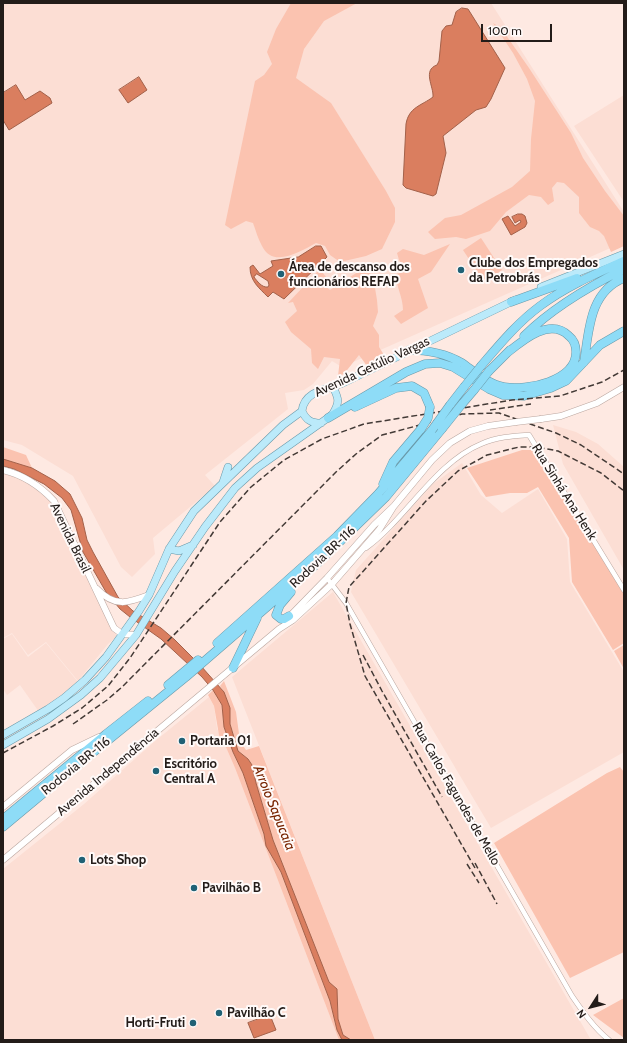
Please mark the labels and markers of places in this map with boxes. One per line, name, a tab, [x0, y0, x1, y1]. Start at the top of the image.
place label: Clube dos Empregados da Petrobrás	[469, 255, 598, 286]
place label: Área de descanso dos funcionários REFAP	[289, 259, 410, 290]
marker: Clube dos Empregados da Petrobrás	[456, 265, 466, 275]
marker: Área de descanso dos funcionários REFAP	[276, 269, 286, 279]
place label: Portaria 01	[190, 733, 251, 749]
marker: Portaria 01	[177, 736, 187, 746]
place label: Escritório Central A	[164, 756, 217, 787]
marker: Escritório Central A	[151, 766, 161, 776]
place label: Lots Shop	[90, 852, 146, 868]
marker: Lots Shop	[77, 855, 87, 865]
place label: Pavilhão B	[202, 880, 261, 896]
marker: Pavilhão B	[189, 883, 199, 893]
place label: Pavilhão C	[227, 1005, 286, 1021]
marker: Pavilhão C	[214, 1008, 224, 1018]
place label: Horti-Fruti	[126, 1015, 185, 1031]
marker: Horti-Fruti	[188, 1018, 198, 1028]

